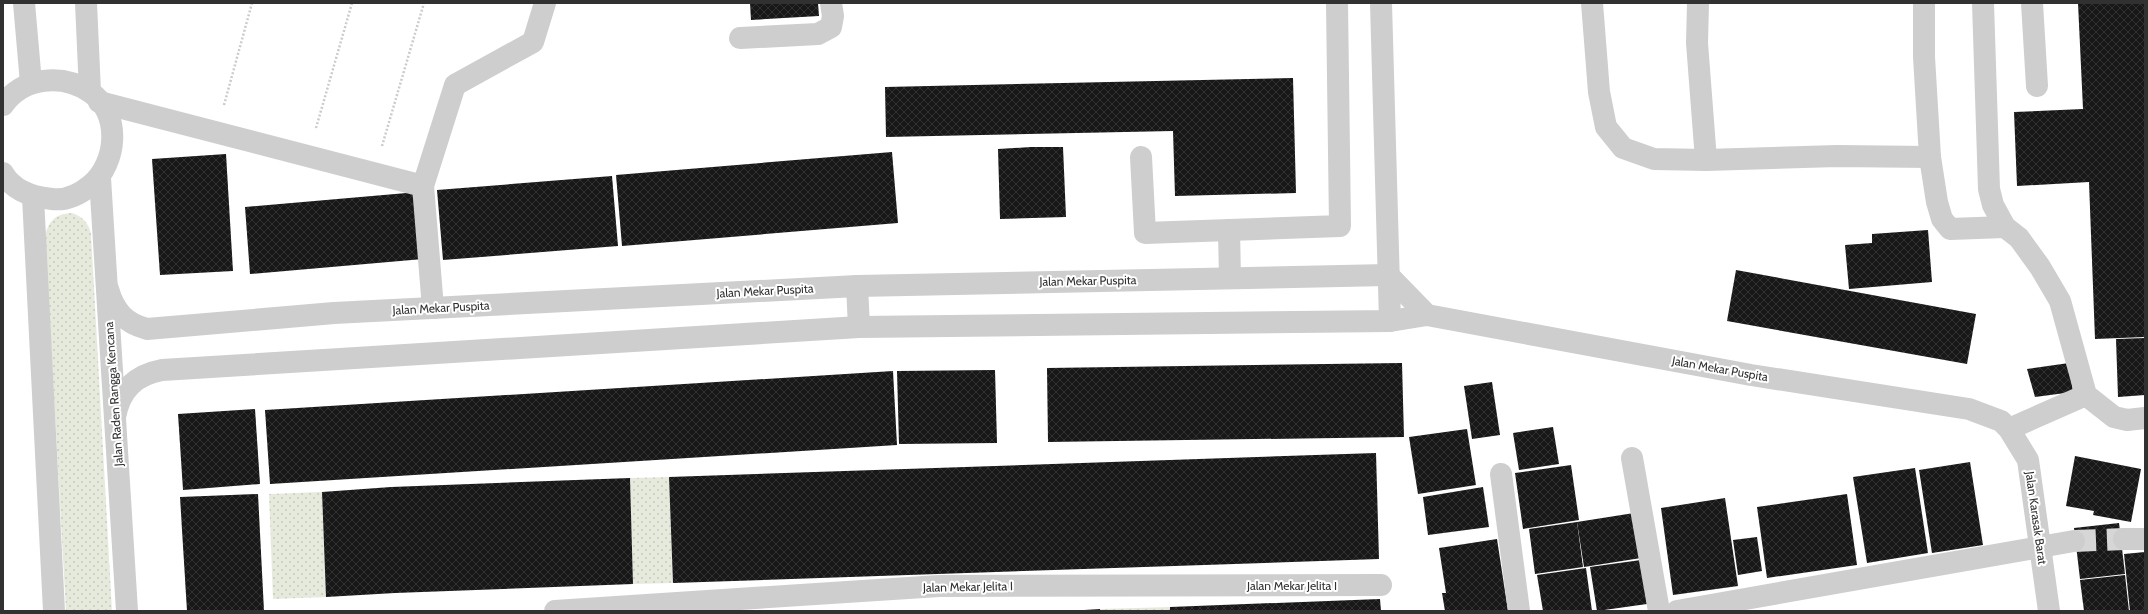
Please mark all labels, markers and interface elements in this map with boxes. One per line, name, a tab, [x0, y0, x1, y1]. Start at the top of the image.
street label: Jalan Mekar Puspita	[1038, 272, 1137, 289]
street label: Jalan Mekar Puspita	[715, 280, 814, 301]
street label: Jalan Mekar Puspita	[391, 297, 490, 318]
street label: Jalan Raden Rangga Kencana	[101, 321, 126, 468]
street label: Jalan Mekar Puspita	[1670, 353, 1769, 384]
street label: Jalan Karasak Barat	[2022, 469, 2050, 565]
street label: Jalan Mekar Jelita I	[922, 578, 1013, 595]
street label: Jalan Mekar Jelita I	[1246, 578, 1337, 593]

